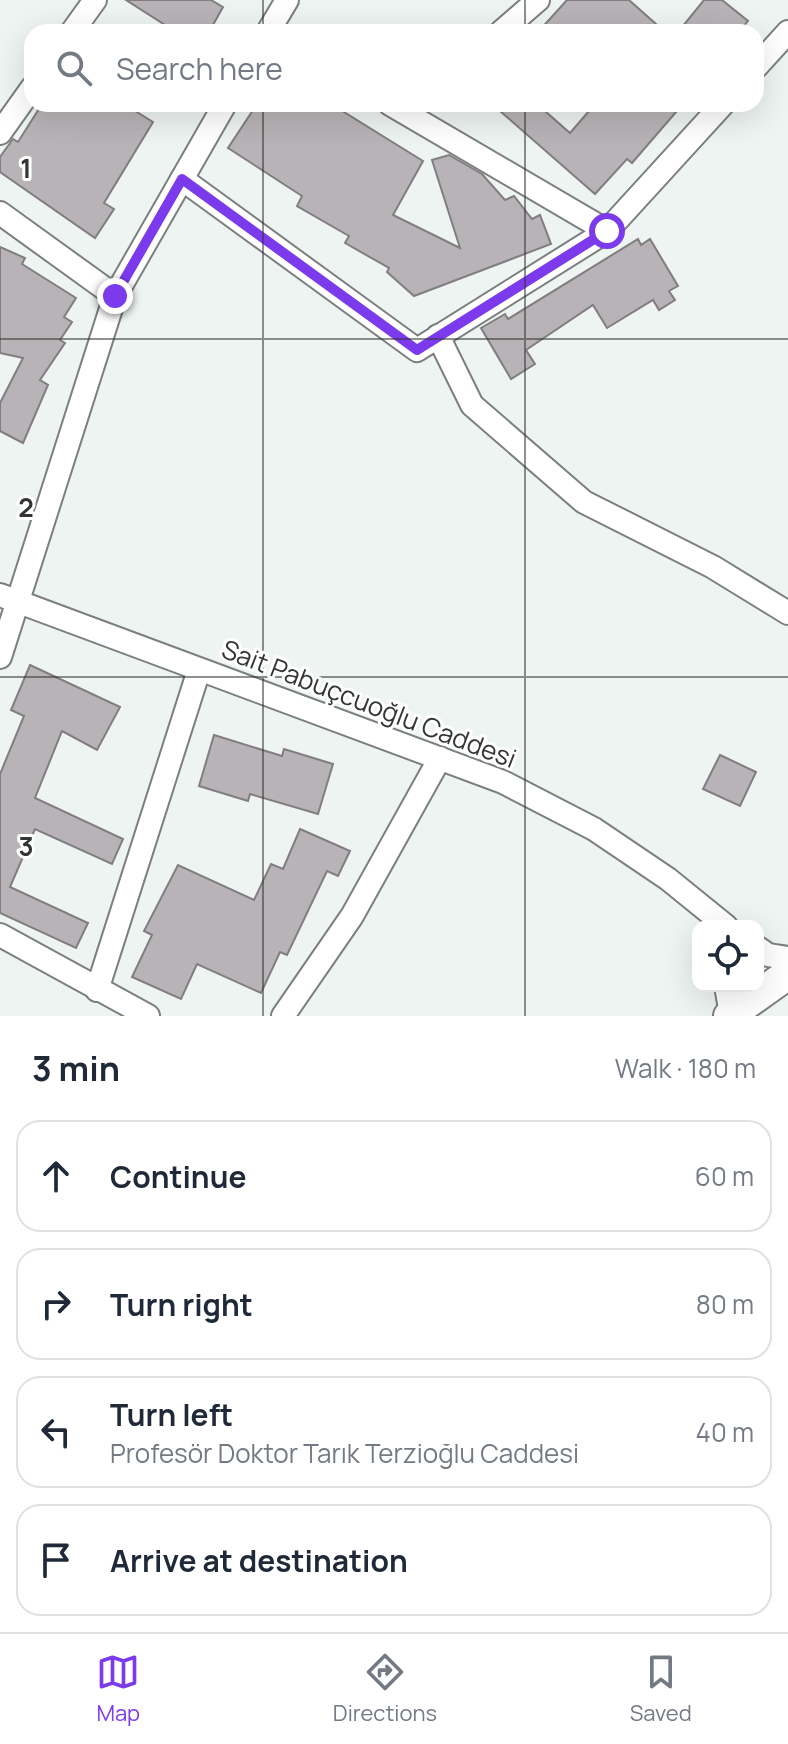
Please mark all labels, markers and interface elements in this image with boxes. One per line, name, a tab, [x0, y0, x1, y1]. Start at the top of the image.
search box	[24, 24, 764, 112]
icon: search	[52, 46, 96, 90]
text: Search here	[116, 48, 283, 89]
text: 1	[20, 150, 32, 186]
route start	[589, 213, 625, 249]
route end	[97, 278, 133, 314]
text: 2	[18, 489, 34, 525]
street label: Sait Pabuçcuoğlu Caddesi	[217, 630, 522, 776]
text: 3	[18, 828, 34, 864]
map controls	[692, 920, 764, 992]
button: locate	[692, 920, 764, 992]
text: 3 min	[32, 1045, 120, 1091]
text: Walk · 180 m	[615, 1050, 756, 1086]
icon: ahead	[34, 1154, 78, 1198]
text: Continue	[110, 1156, 246, 1197]
text: 60 m	[695, 1158, 754, 1194]
icon: right	[34, 1282, 78, 1326]
text: Turn right	[110, 1284, 253, 1325]
text: 80 m	[696, 1286, 754, 1322]
text: Turn left	[110, 1394, 233, 1435]
icon: left	[34, 1410, 78, 1454]
text: 40 m	[696, 1414, 754, 1450]
text: Profesör Doktor Tarık Terzioğlu Caddesi	[110, 1435, 579, 1471]
icon: arrive	[34, 1538, 78, 1582]
text: Arrive at destination	[110, 1540, 408, 1581]
tab: Map	[96, 1650, 140, 1728]
tab: Directions	[333, 1650, 437, 1728]
tab: Saved	[630, 1650, 692, 1728]

